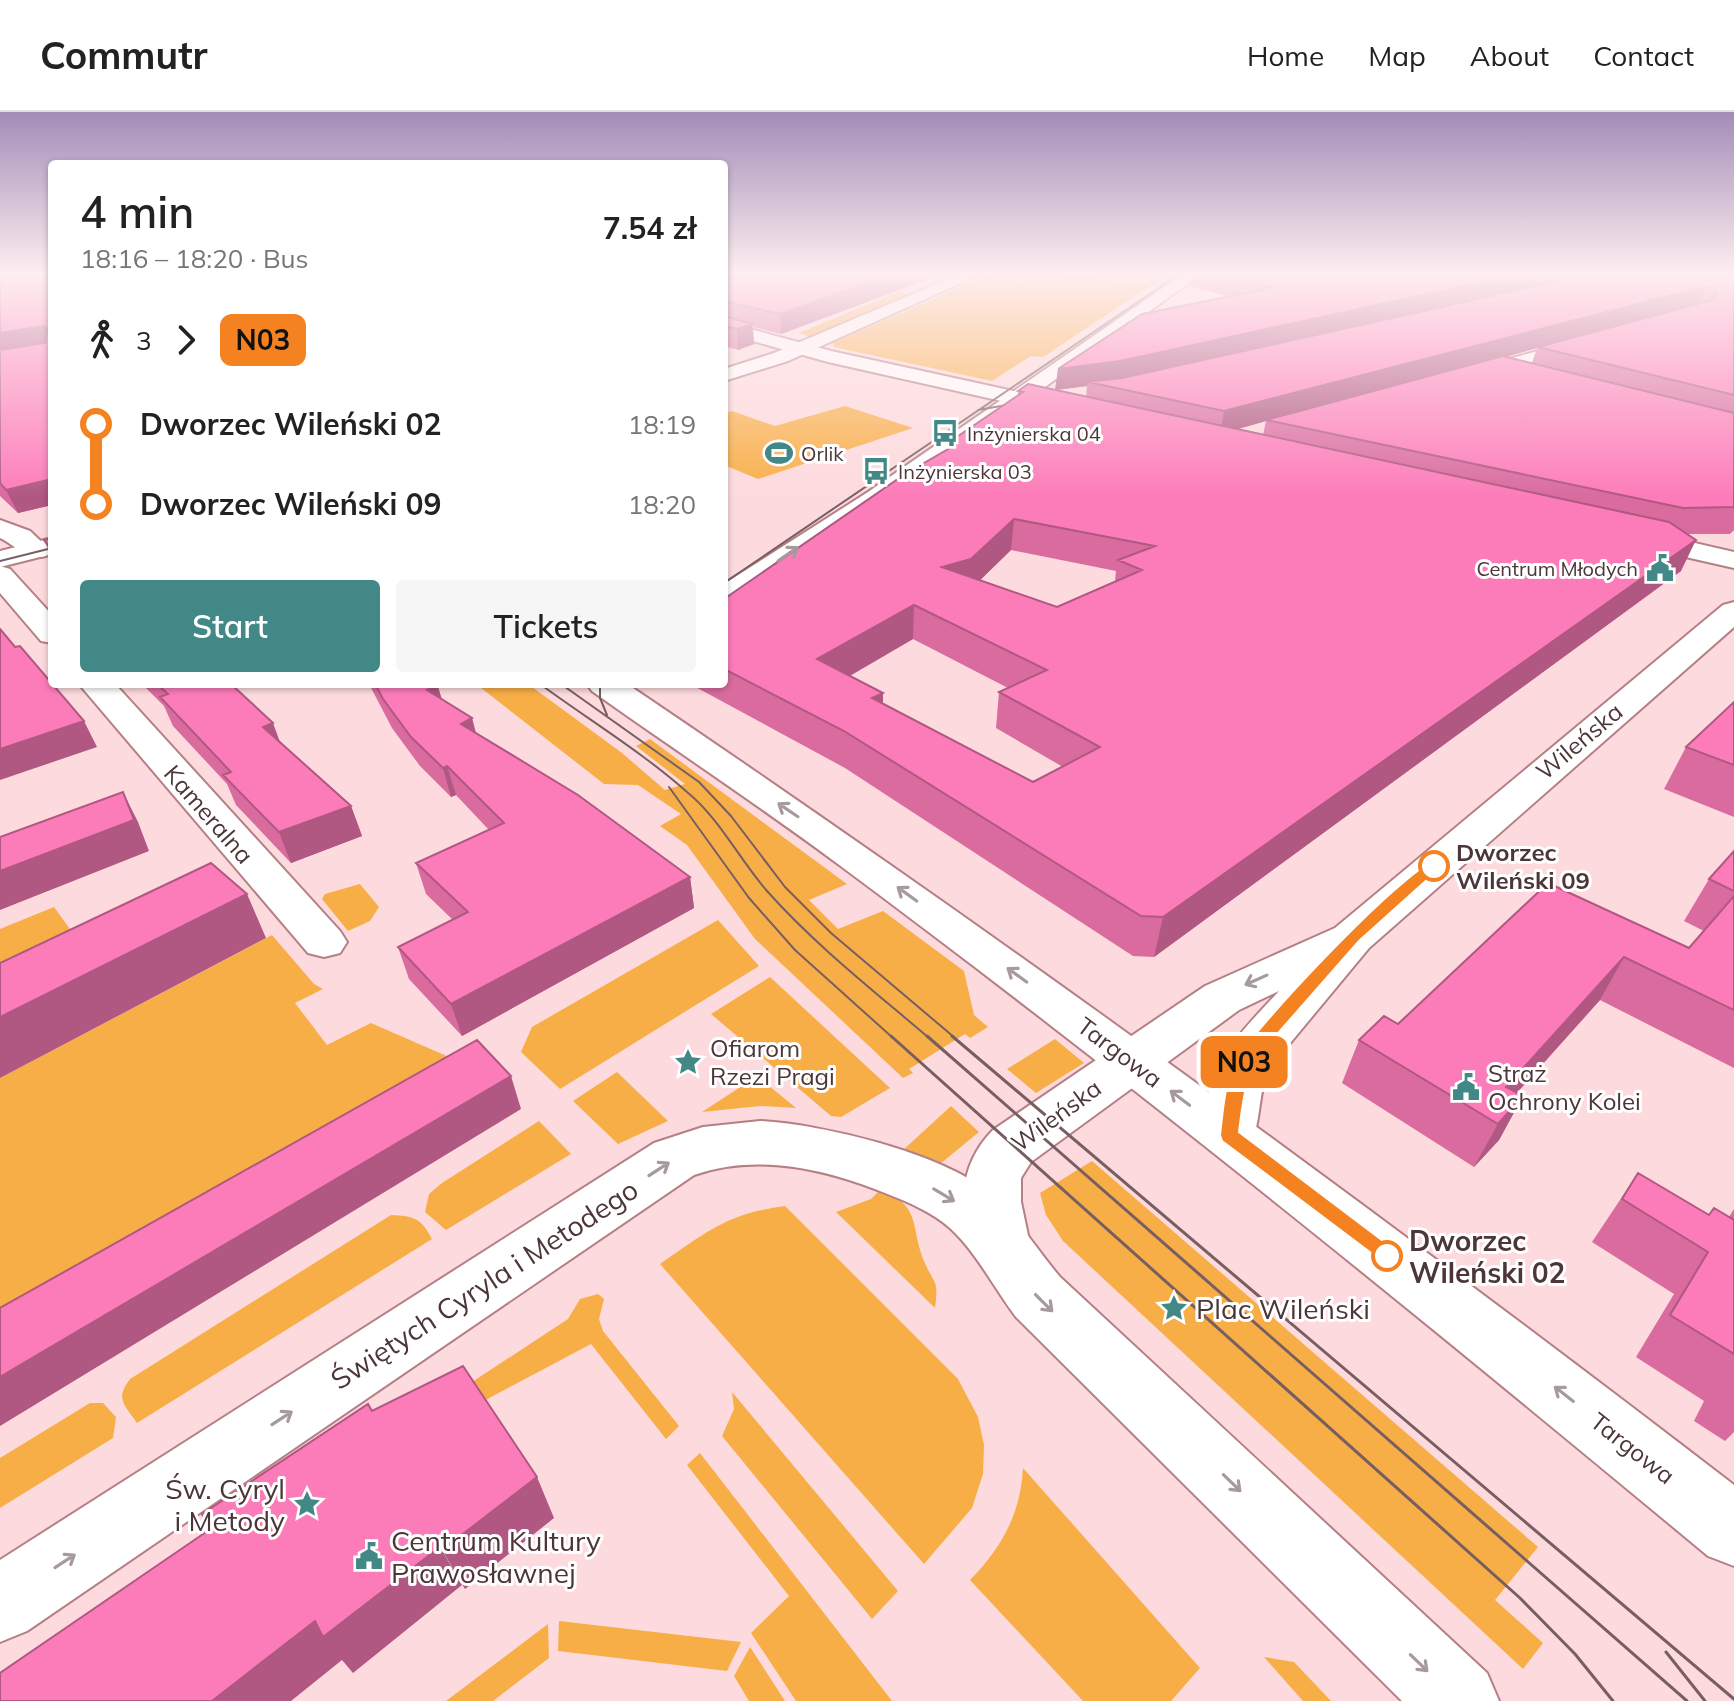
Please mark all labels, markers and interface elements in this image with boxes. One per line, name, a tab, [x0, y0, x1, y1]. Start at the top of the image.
text: Commutr	[40, 31, 208, 79]
text: Home	[1247, 38, 1324, 73]
text: Map	[1368, 38, 1426, 73]
text: About	[1470, 38, 1549, 73]
text: Contact	[1593, 38, 1694, 73]
text: 4 min	[80, 184, 194, 239]
text: 7.54 zł	[603, 209, 696, 247]
text: 18:16 – 18:20 · Bus	[80, 242, 309, 275]
icon: walk	[80, 318, 124, 362]
icon: forward	[164, 318, 208, 362]
text: N03	[236, 322, 290, 357]
text: 3	[136, 324, 152, 357]
text: Dworzec Wileński 02	[140, 405, 441, 443]
text: 18:19	[628, 408, 696, 441]
bus stop icon: Inżynierska 04	[930, 418, 960, 448]
place label: Inżynierska 04	[967, 421, 1101, 446]
sports icon: Orlik	[764, 438, 794, 468]
place label: Orlik	[801, 441, 844, 466]
bus stop icon: Inżynierska 03	[861, 456, 891, 486]
place label: Inżynierska 03	[898, 459, 1032, 484]
text: Dworzec Wileński 09	[140, 485, 441, 523]
text: 18:20	[628, 488, 696, 521]
one-way arrow	[777, 546, 799, 562]
public building icon: Centrum Młodych	[1645, 553, 1675, 583]
place label: Centrum Młodych	[1476, 556, 1638, 581]
button: Start	[80, 580, 380, 672]
button: Tickets	[396, 580, 696, 672]
street label: Wileńska	[1530, 696, 1628, 786]
street label: Kameralna	[158, 759, 260, 869]
one-way arrow	[778, 802, 800, 818]
place label: Dworzec Wileński 09	[1456, 837, 1590, 895]
marker: Dworzec Wileński 09	[1419, 851, 1449, 881]
one-way arrow	[896, 886, 918, 903]
one-way arrow	[1006, 966, 1028, 983]
one-way arrow	[1245, 974, 1269, 989]
street label: Targowa	[1072, 1010, 1168, 1094]
place label: Ofiarom Rzezi Pragi	[710, 1033, 835, 1091]
line badge: N03	[1198, 1036, 1290, 1088]
text: N03	[1217, 1044, 1271, 1079]
place icon: Ofiarom Rzezi Pragi	[673, 1047, 703, 1077]
place label: Straż Ochrony Kolei	[1488, 1058, 1641, 1116]
street label: Wileńska	[1005, 1072, 1107, 1158]
public building icon: Straż Ochrony Kolei	[1451, 1072, 1481, 1102]
one-way arrow	[1170, 1089, 1191, 1106]
one-way arrow	[647, 1161, 669, 1178]
street label: Świętych Cyryla i Metodego	[324, 1171, 644, 1397]
one-way arrow	[932, 1187, 955, 1203]
place label: Dworzec Wileński 02	[1409, 1223, 1565, 1290]
marker: Dworzec Wileński 02	[1372, 1241, 1402, 1271]
place label: Plac Wileński	[1196, 1291, 1370, 1326]
one-way arrow	[1034, 1293, 1054, 1312]
place icon: Plac Wileński	[1159, 1293, 1189, 1323]
one-way arrow	[1554, 1385, 1575, 1402]
street label: Targowa	[1585, 1406, 1681, 1490]
one-way arrow	[270, 1410, 293, 1426]
place label: Św. Cyryl i Metody	[165, 1471, 285, 1538]
one-way arrow	[1222, 1473, 1242, 1492]
place icon: Św. Cyryl i Metody	[292, 1489, 322, 1519]
place label: Centrum Kultury Prawosławnej	[391, 1523, 601, 1590]
public building icon: Centrum Kultury Prawosławnej	[354, 1541, 384, 1571]
one-way arrow	[53, 1553, 76, 1569]
one-way arrow	[1409, 1653, 1429, 1671]

